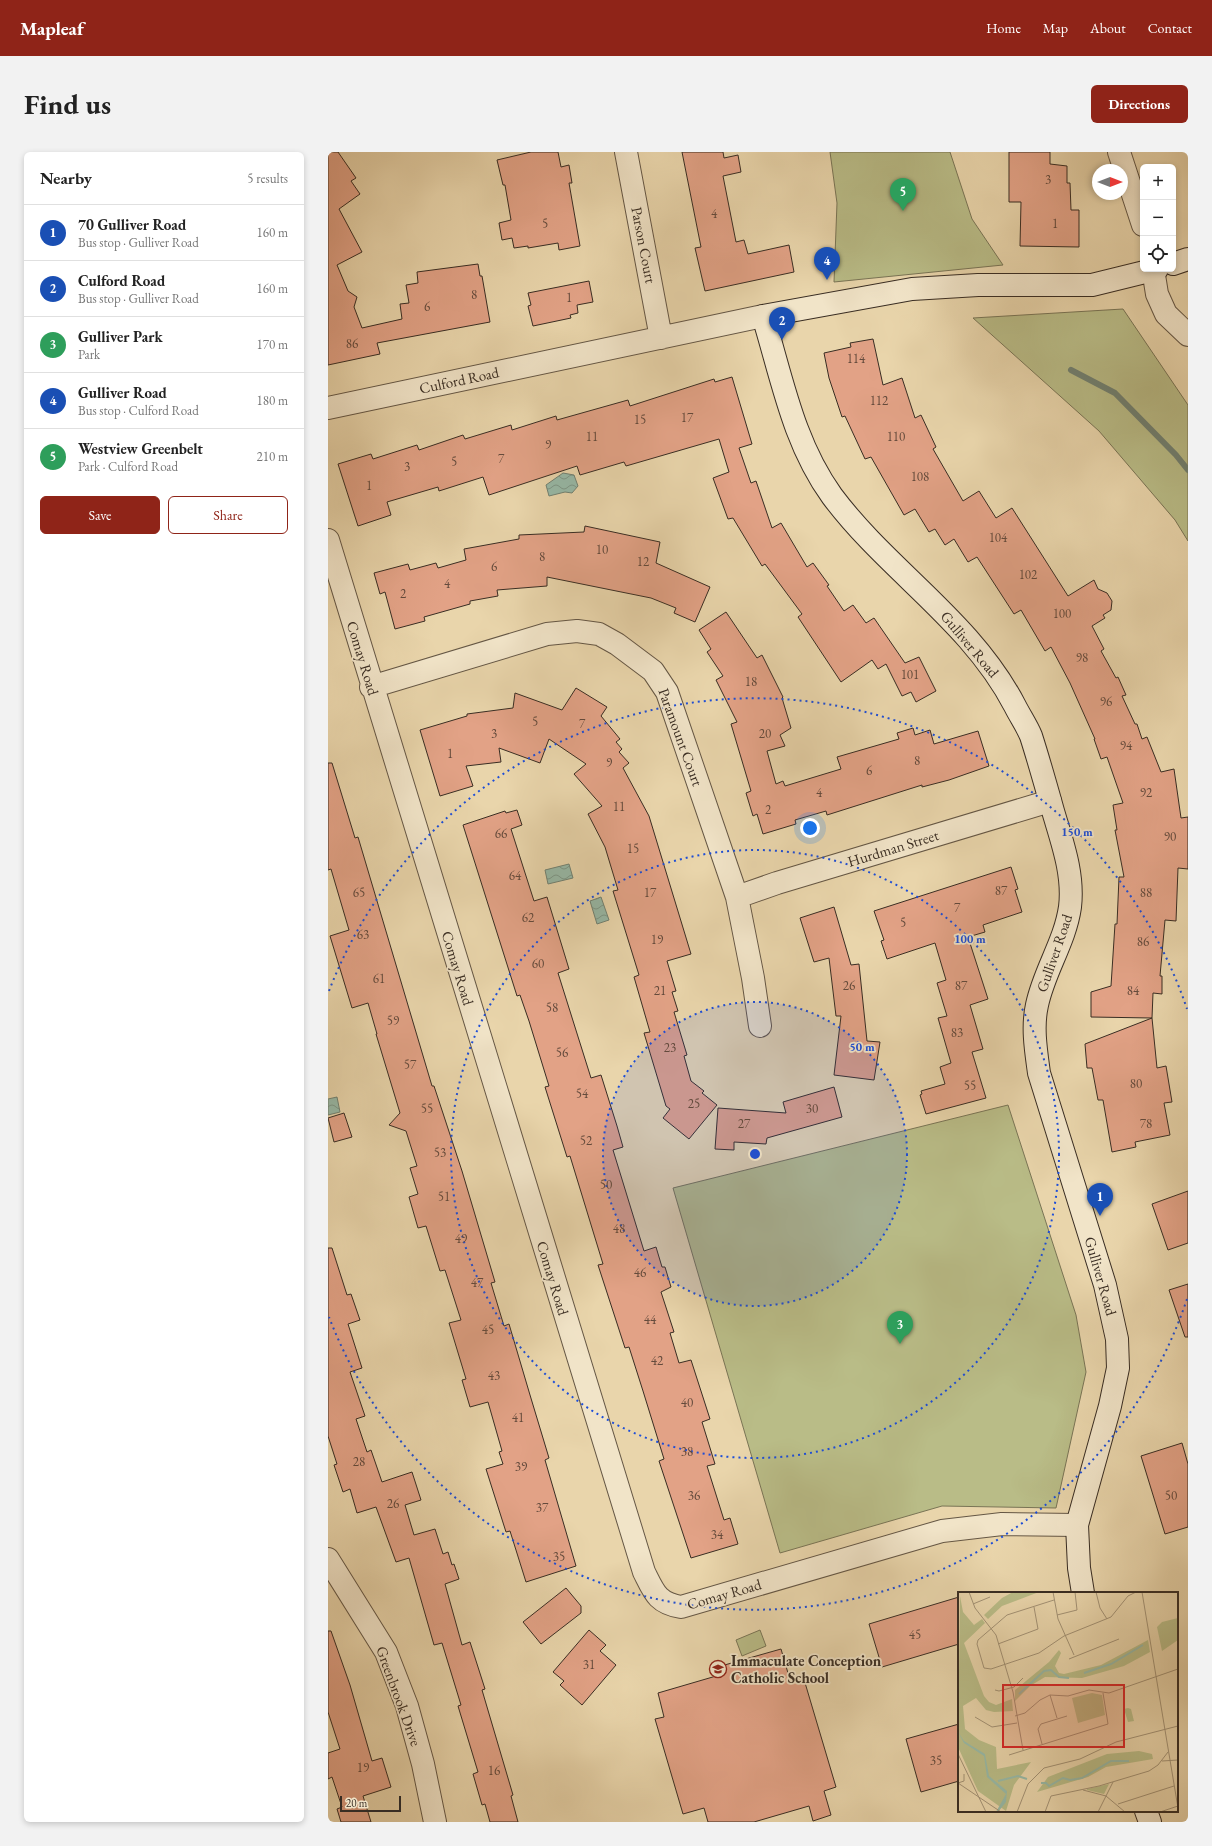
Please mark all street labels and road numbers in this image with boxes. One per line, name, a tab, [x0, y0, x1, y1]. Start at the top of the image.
street label: Parson Court	[627, 205, 661, 285]
street label: Culford Road	[417, 362, 501, 398]
street label: Gulliver Road	[937, 607, 1004, 682]
street label: Comay Road	[343, 619, 383, 698]
street label: Paramount Court	[654, 685, 708, 789]
street label: Hurdman Street	[845, 825, 941, 871]
street label: Gulliver Road	[1032, 911, 1076, 994]
street label: Comay Road	[438, 929, 478, 1008]
street label: Gulliver Road	[1081, 1234, 1121, 1318]
street label: Comay Road	[533, 1239, 573, 1318]
street label: Comay Road	[685, 1574, 764, 1614]
street label: Greenbrook Drive	[372, 1643, 426, 1749]

